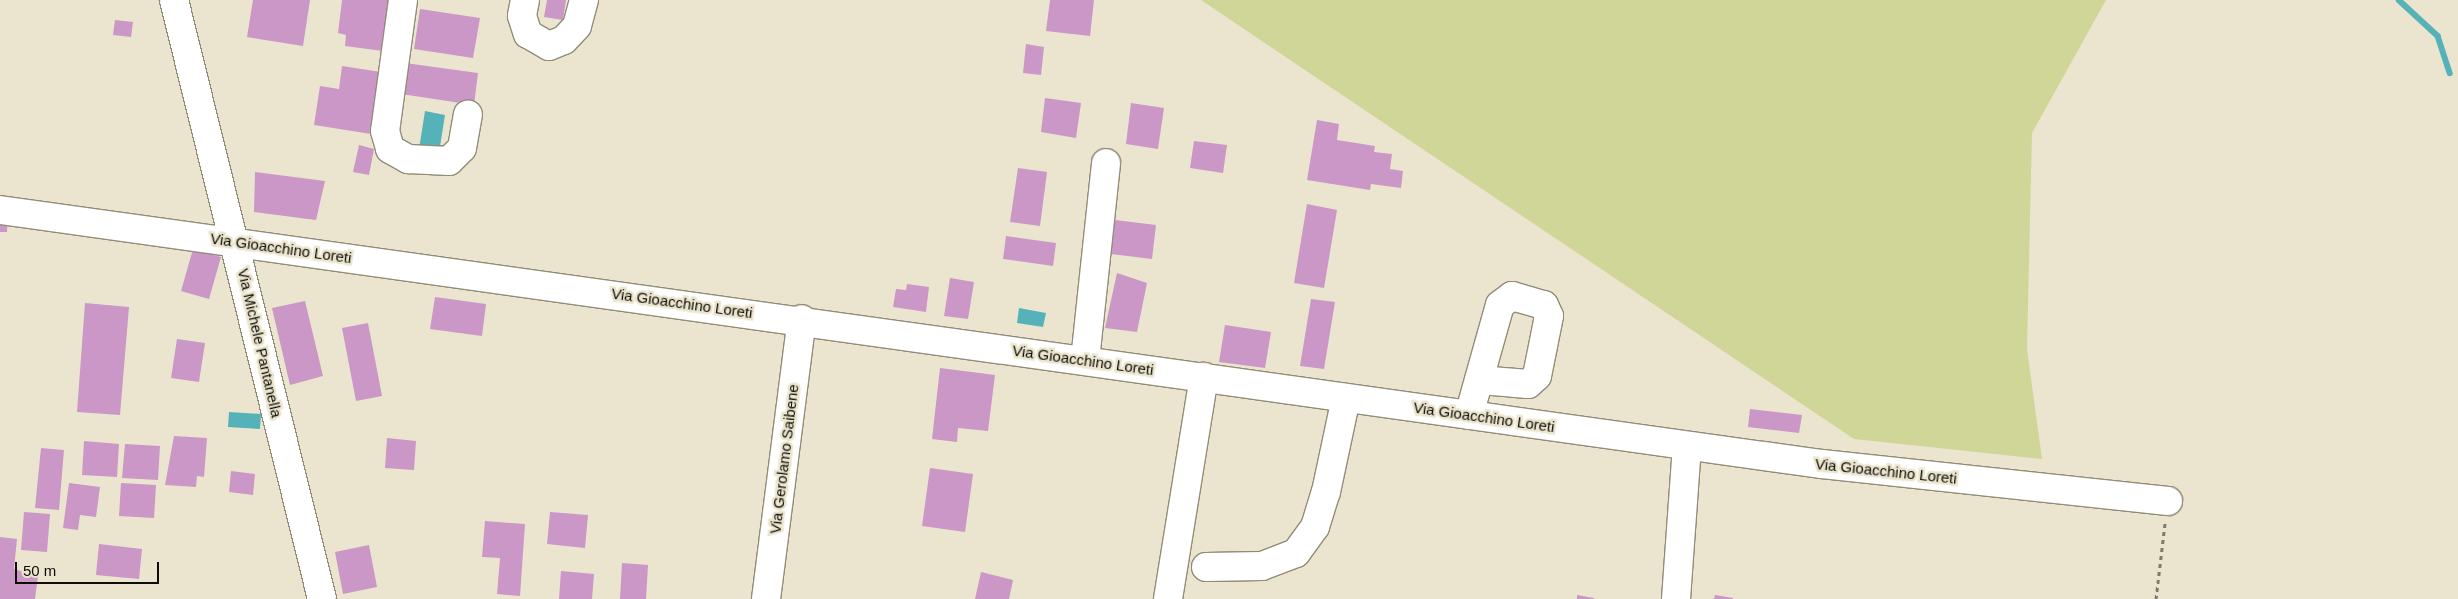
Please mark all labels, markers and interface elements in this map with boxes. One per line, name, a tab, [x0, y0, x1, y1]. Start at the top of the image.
street label: Via Gioacchino Loreti	[209, 229, 353, 267]
street label: Via Michele Pantanella	[234, 267, 286, 419]
street label: Via Gioacchino Loreti	[610, 284, 754, 322]
street label: Via Gioacchino Loreti	[1011, 341, 1155, 379]
street label: Via Gerolamo Saibene	[766, 383, 802, 535]
street label: Via Gioacchino Loreti	[1412, 398, 1556, 436]
street label: Via Gioacchino Loreti	[1814, 455, 1958, 487]
scale bar	[18, 552, 161, 584]
text: 50 m	[23, 562, 56, 579]

